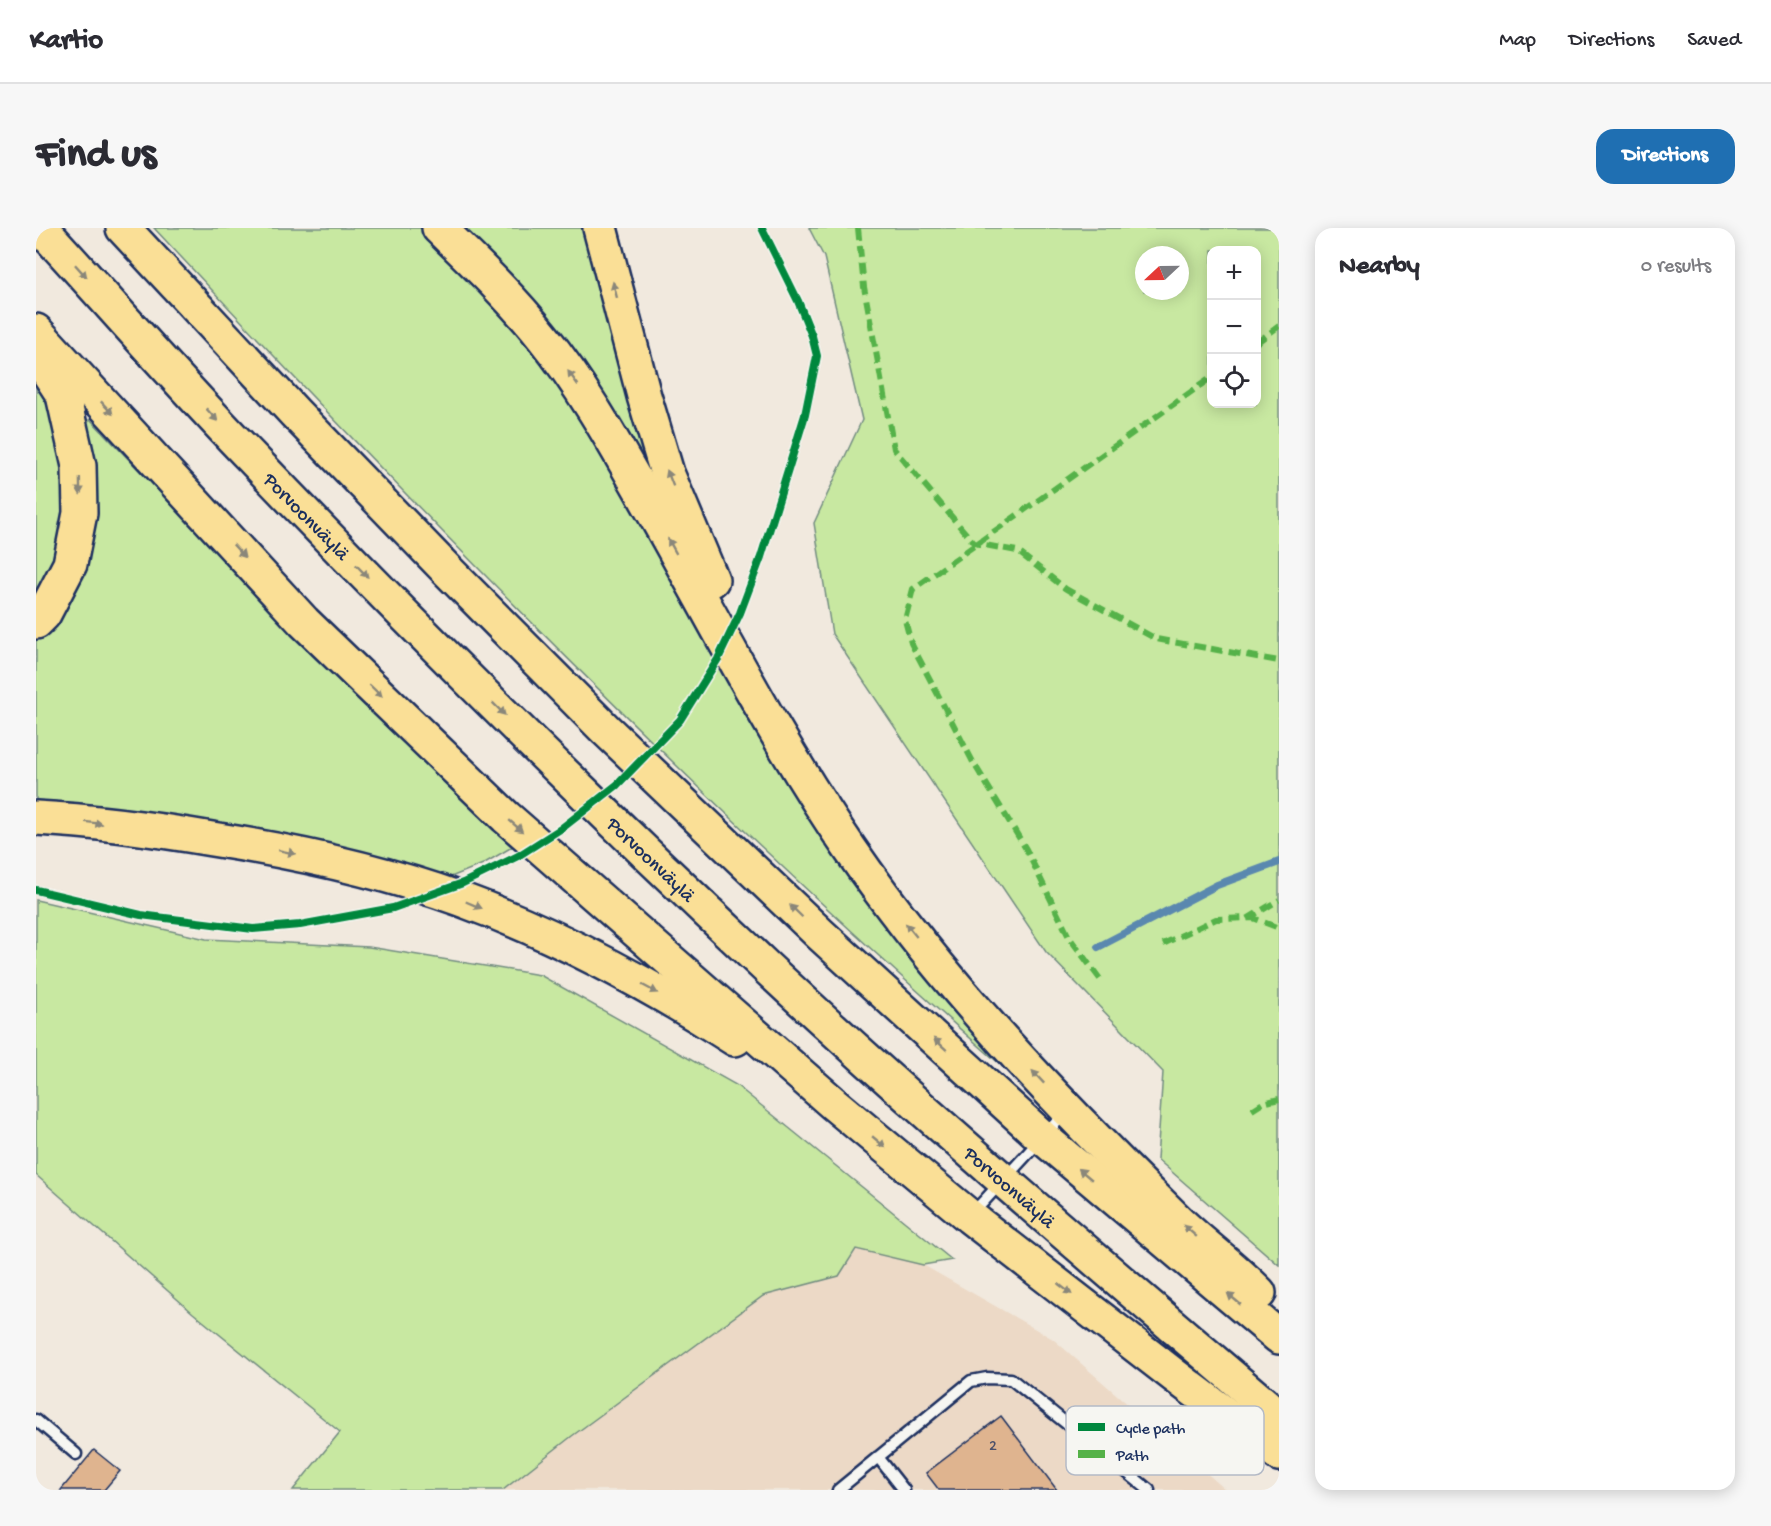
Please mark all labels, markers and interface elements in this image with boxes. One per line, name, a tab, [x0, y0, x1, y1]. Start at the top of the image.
text: Kartio	[30, 25, 103, 58]
text: Map	[1499, 29, 1536, 54]
text: Directions	[1569, 29, 1654, 54]
text: Saved	[1687, 29, 1741, 54]
button: Directions	[1596, 129, 1735, 184]
text: Find us	[36, 132, 156, 181]
north arrow	[1135, 246, 1189, 300]
map controls	[1207, 246, 1261, 408]
button: +	[1207, 246, 1261, 300]
text: Nearby	[1339, 252, 1420, 283]
text: 0 results	[1641, 256, 1711, 279]
one-way arrow	[74, 263, 87, 278]
one-way arrow	[610, 281, 620, 299]
button: −	[1207, 300, 1261, 354]
button: locate	[1207, 354, 1261, 408]
one-way arrow	[567, 371, 579, 387]
one-way arrow	[100, 400, 113, 415]
one-way arrow	[205, 407, 218, 422]
one-way arrow	[664, 468, 674, 486]
street label: Porvoonväylä	[257, 469, 353, 567]
one-way arrow	[75, 477, 84, 496]
one-way arrow	[667, 537, 677, 554]
one-way arrow	[232, 543, 245, 558]
one-way arrow	[354, 564, 368, 578]
one-way arrow	[368, 683, 382, 697]
one-way arrow	[492, 702, 506, 716]
street label: Porvoonväylä	[600, 813, 699, 909]
one-way arrow	[85, 818, 104, 828]
one-way arrow	[508, 819, 523, 832]
one-way arrow	[278, 848, 297, 857]
one-way arrow	[466, 900, 484, 910]
one-way arrow	[790, 905, 804, 919]
one-way arrow	[904, 922, 917, 938]
one-way arrow	[642, 984, 659, 994]
one-way arrow	[933, 1037, 947, 1051]
one-way arrow	[1032, 1071, 1046, 1085]
one-way arrow	[871, 1135, 887, 1148]
street label: Porvoonväylä	[957, 1143, 1059, 1235]
one-way arrow	[1077, 1167, 1093, 1180]
one-way arrow	[1183, 1225, 1198, 1238]
one-way arrow	[1057, 1283, 1072, 1295]
one-way arrow	[1226, 1293, 1242, 1306]
legend	[1066, 1406, 1264, 1475]
text: Cycle path	[1116, 1421, 1186, 1440]
house number: 2	[989, 1438, 997, 1457]
text: Path	[1115, 1448, 1149, 1467]

